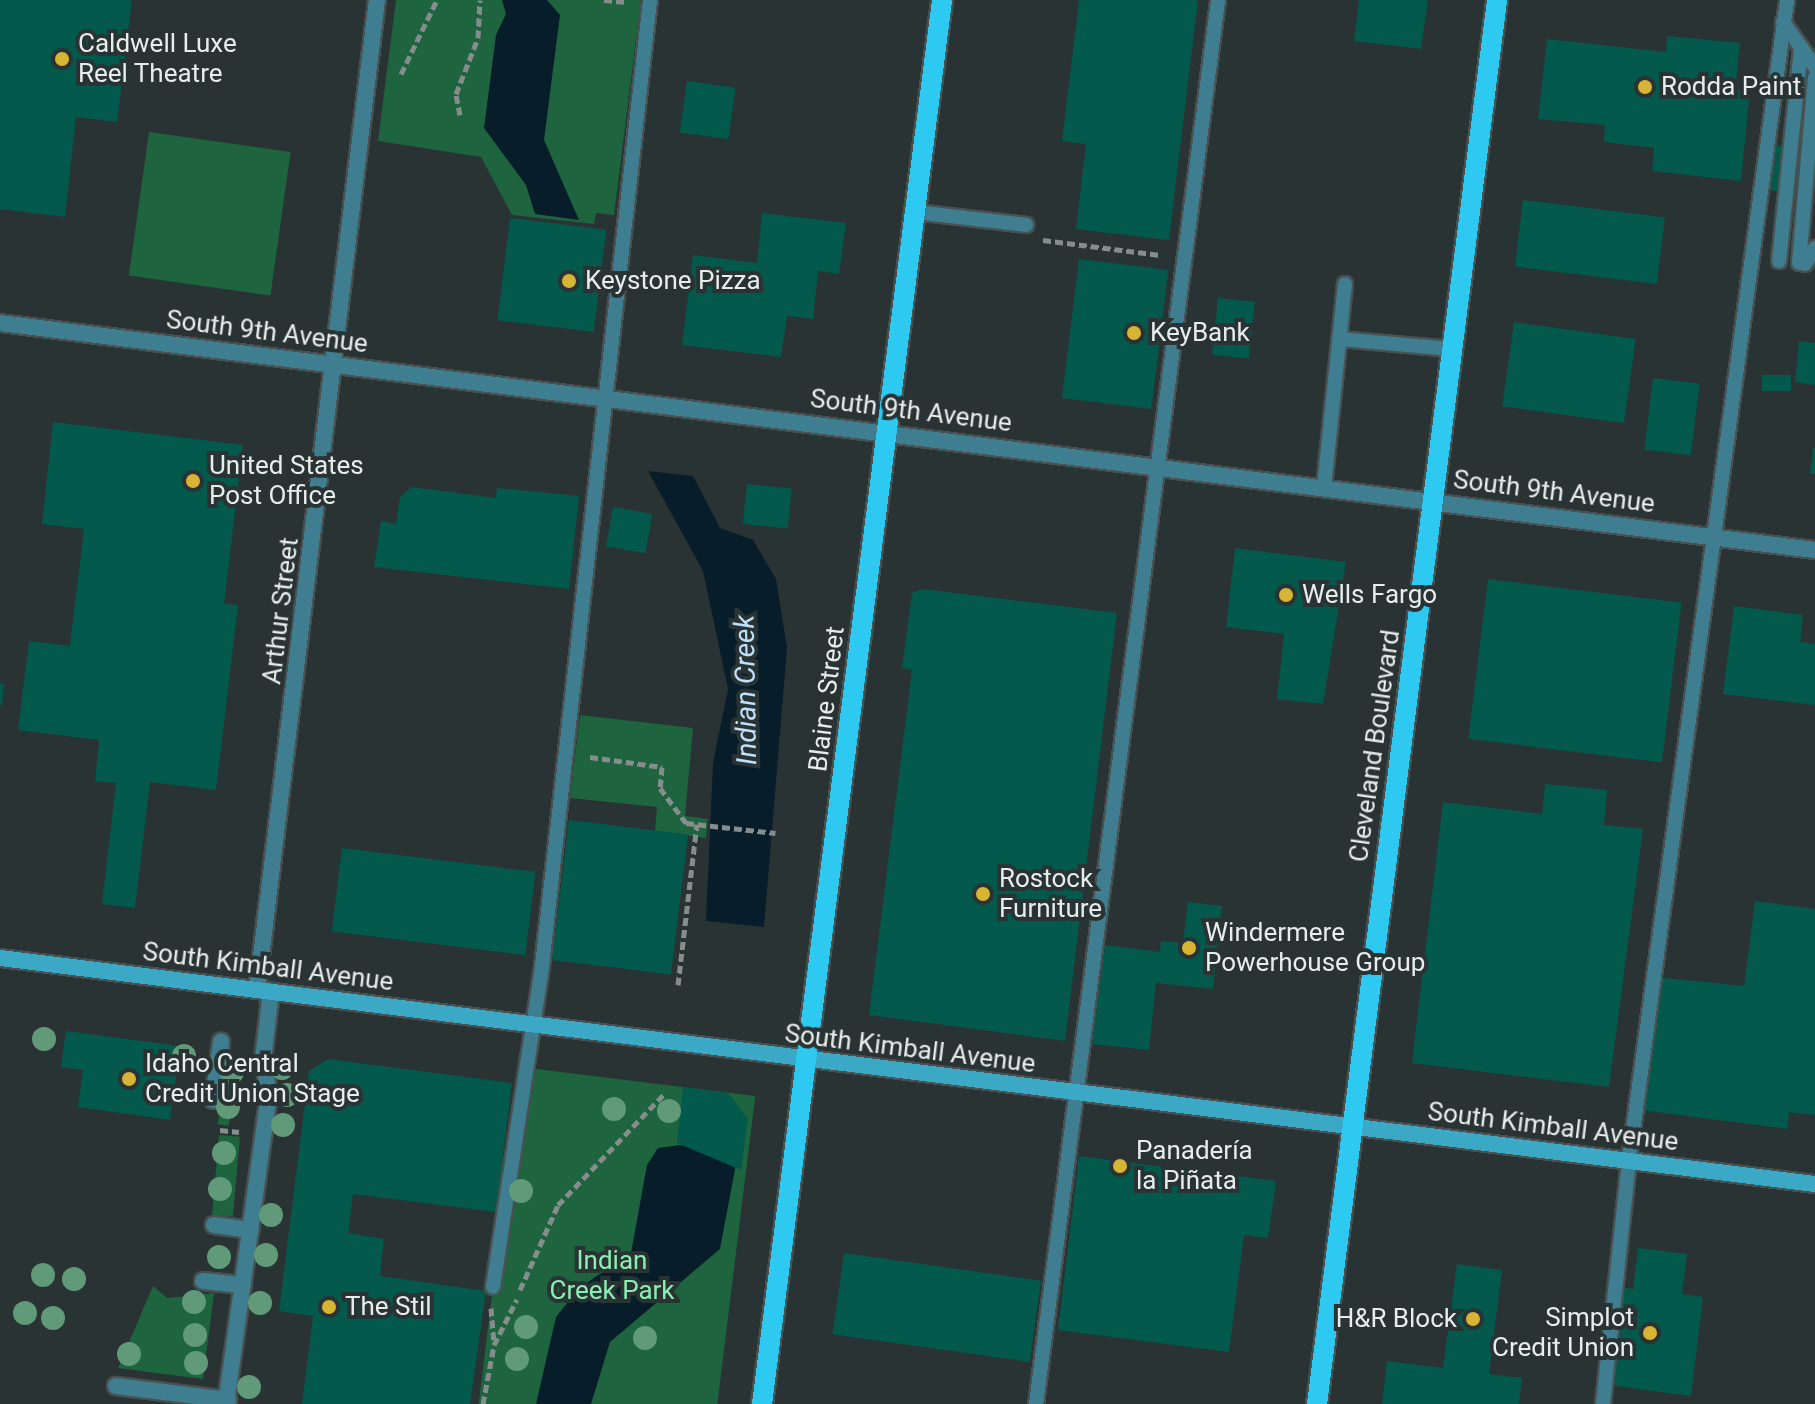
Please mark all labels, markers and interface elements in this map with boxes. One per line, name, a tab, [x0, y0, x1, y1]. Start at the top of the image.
place label: Caldwell Luxe Reel Theatre	[78, 28, 237, 90]
marker: Caldwell Luxe Reel Theatre	[53, 50, 71, 68]
place label: Rodda Paint	[1661, 71, 1801, 103]
marker: Rodda Paint	[1636, 78, 1654, 96]
place label: Keystone Pizza	[585, 265, 761, 297]
marker: Keystone Pizza	[560, 272, 578, 290]
street label: South 9th Avenue	[164, 304, 370, 360]
place label: KeyBank	[1150, 317, 1250, 349]
marker: KeyBank	[1125, 324, 1143, 342]
street label: South 9th Avenue	[808, 383, 1014, 439]
place label: United States Post Office	[209, 450, 364, 512]
street label: South 9th Avenue	[1451, 464, 1657, 520]
marker: United States Post Office	[184, 472, 202, 490]
street label: Arthur Street	[257, 536, 305, 686]
place label: Wells Fargo	[1302, 579, 1437, 611]
marker: Wells Fargo	[1277, 586, 1295, 604]
water label: Indian Creek	[728, 615, 764, 765]
street label: Blaine Street	[803, 625, 851, 773]
street label: Cleveland Boulevard	[1343, 628, 1407, 864]
place label: Rostock Furniture	[999, 863, 1102, 924]
marker: Rostock Furniture	[974, 885, 992, 903]
place label: Windermere Powerhouse Group	[1205, 917, 1425, 978]
street label: South Kimball Avenue	[141, 936, 395, 998]
marker: Windermere Powerhouse Group	[1180, 939, 1198, 957]
street label: South Kimball Avenue	[783, 1018, 1037, 1080]
place label: Idaho Central Credit Union Stage	[145, 1048, 360, 1110]
marker: Idaho Central Credit Union Stage	[120, 1070, 138, 1088]
street label: South Kimball Avenue	[1426, 1096, 1680, 1158]
place label: Panadería la Piñata	[1136, 1135, 1253, 1196]
marker: Panadería la Piñata	[1111, 1157, 1129, 1175]
park label: Indian Creek Park	[549, 1245, 675, 1306]
place label: The Stil	[345, 1291, 432, 1323]
marker: The Stil	[320, 1298, 338, 1316]
place label: Simplot Credit Union	[1492, 1302, 1634, 1364]
place label: H&R Block	[1336, 1303, 1457, 1335]
marker: H&R Block	[1464, 1310, 1482, 1328]
marker: Simplot Credit Union	[1641, 1324, 1659, 1342]

